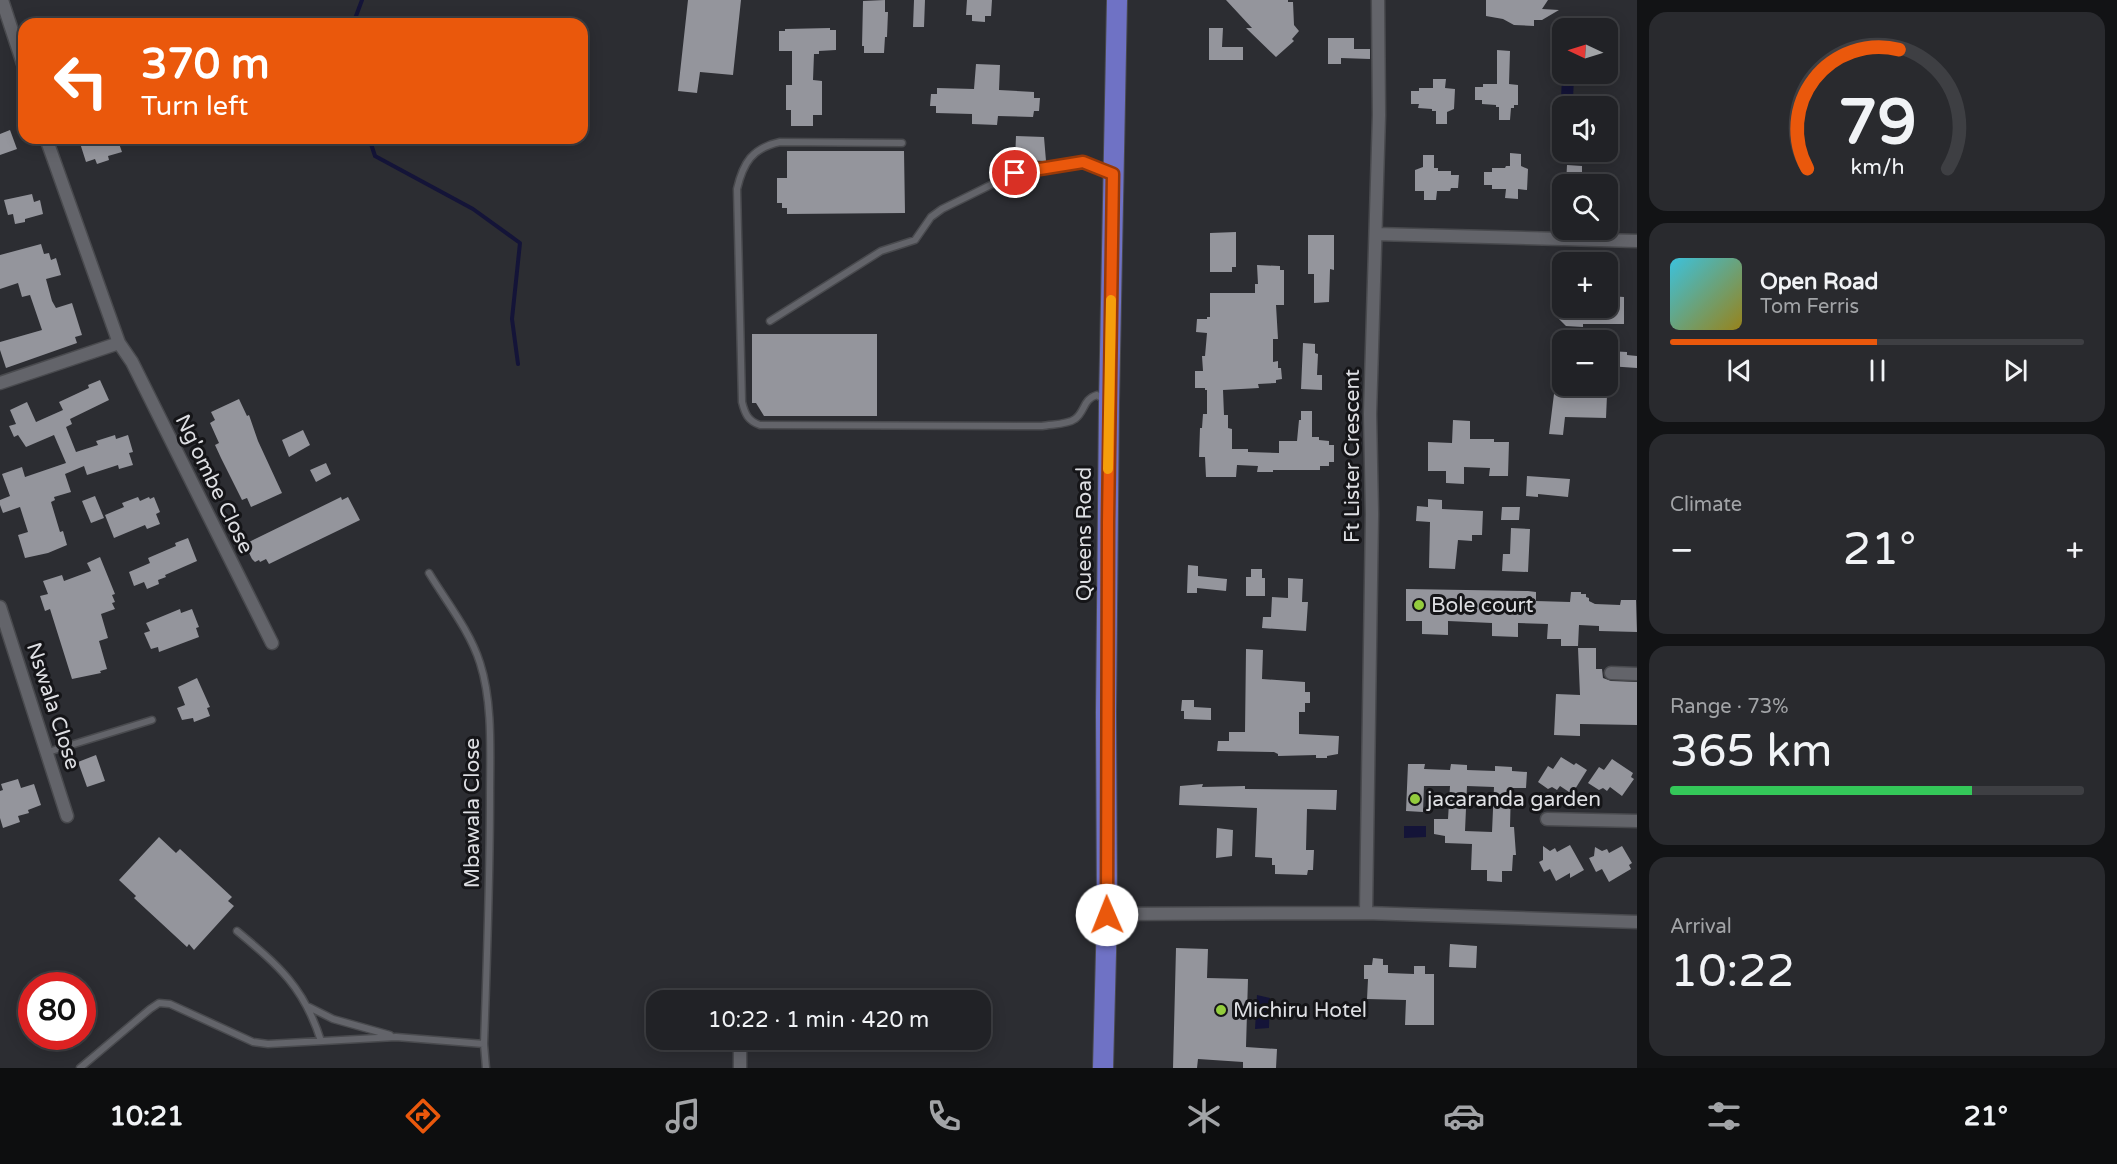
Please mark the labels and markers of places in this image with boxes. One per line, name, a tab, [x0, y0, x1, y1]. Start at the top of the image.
pin	[989, 147, 1040, 198]
place label: Bole court	[1431, 593, 1534, 618]
marker: Bole court	[1412, 598, 1426, 612]
place label: jacaranda garden	[1426, 787, 1601, 812]
marker: jacaranda garden	[1408, 792, 1422, 806]
place label: Michiru Hotel	[1233, 998, 1367, 1023]
marker: Michiru Hotel	[1214, 1003, 1228, 1017]

